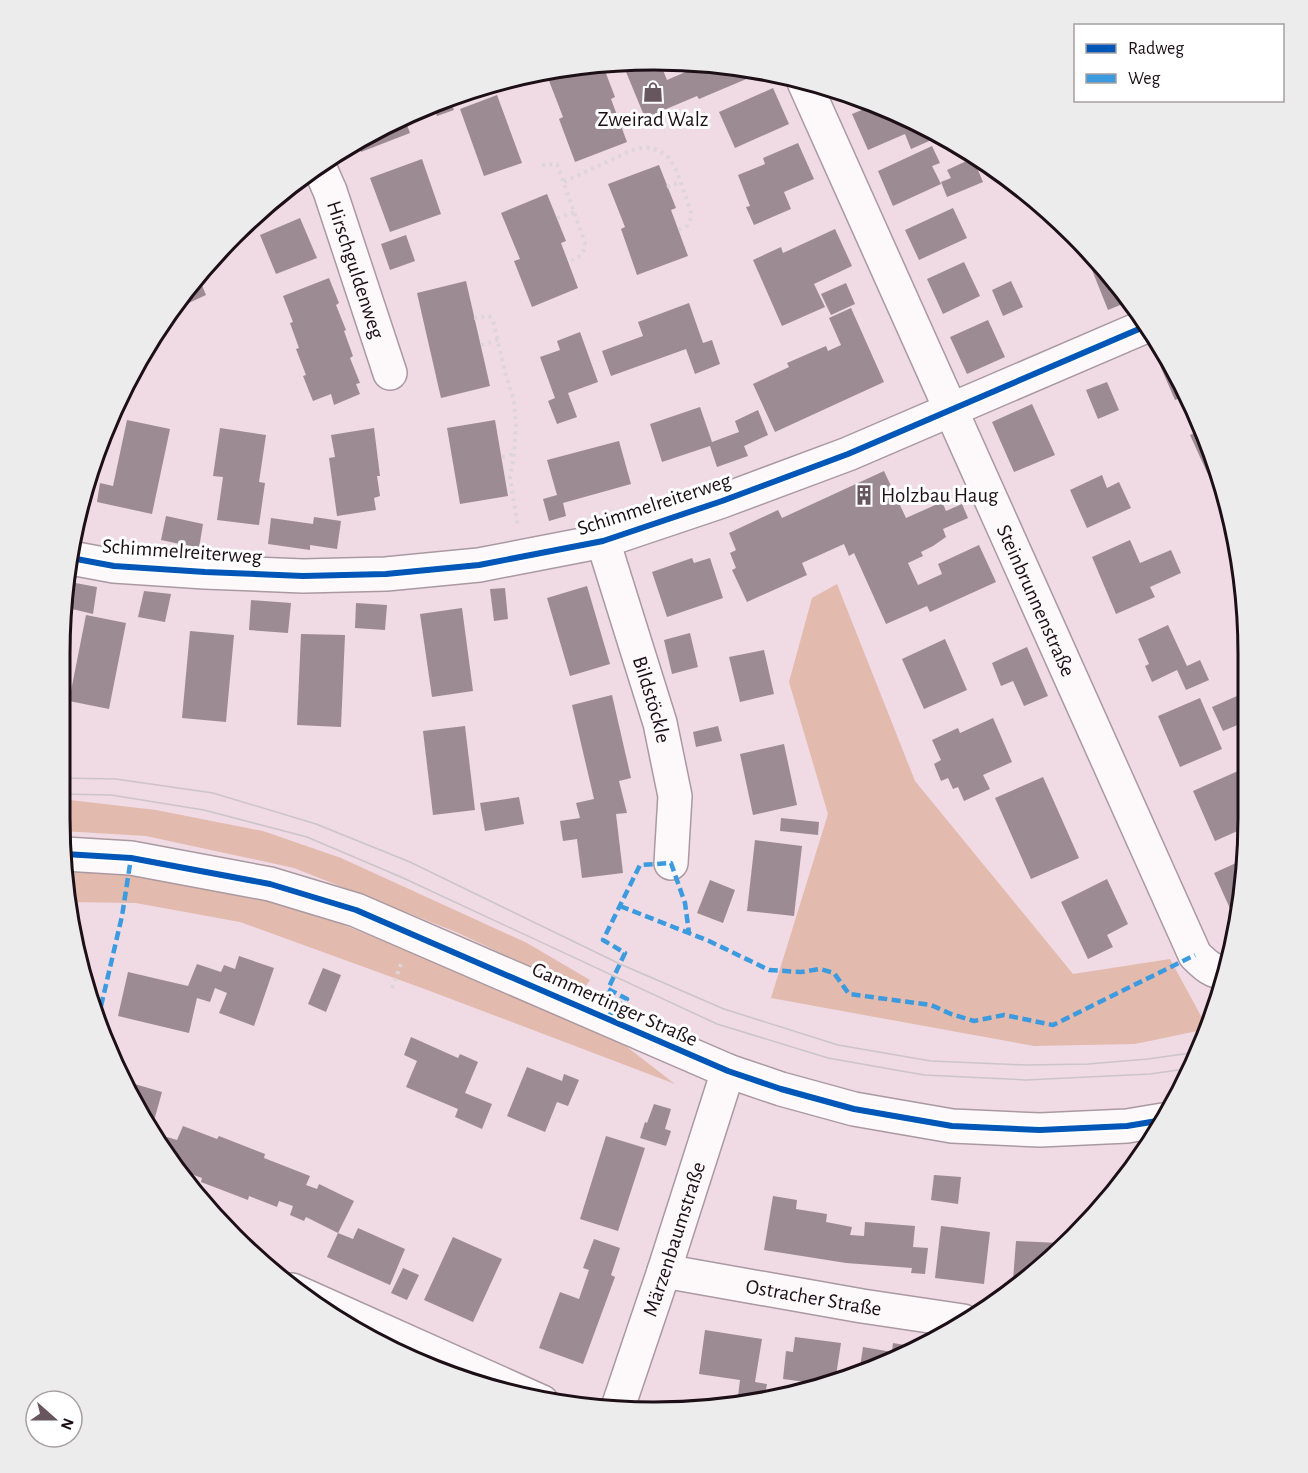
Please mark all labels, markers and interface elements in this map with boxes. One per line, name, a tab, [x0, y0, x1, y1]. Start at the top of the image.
legend	[1074, 24, 1284, 102]
text: Radweg	[1128, 40, 1184, 58]
text: Weg	[1128, 70, 1160, 88]
shop icon: Zweirad Walz	[641, 80, 665, 104]
place label: Zweirad Walz	[597, 109, 709, 130]
street label: Hirschguldenweg	[323, 198, 388, 342]
street label: Schimmelreiterweg	[575, 470, 734, 539]
building icon: Holzbau Haug	[852, 483, 876, 507]
place label: Holzbau Haug	[881, 485, 999, 506]
street label: Steinbrunnenstraße	[993, 521, 1079, 680]
street label: Schimmelreiterweg	[101, 535, 263, 568]
street label: Bildstöckle	[629, 654, 674, 745]
street label: Gammertinger Straße	[529, 959, 701, 1050]
street label: Märzenbaumstraße	[639, 1159, 709, 1319]
street label: Ostracher Straße	[744, 1276, 883, 1320]
north arrow	[24, 1389, 84, 1449]
text: N	[58, 1416, 77, 1432]

